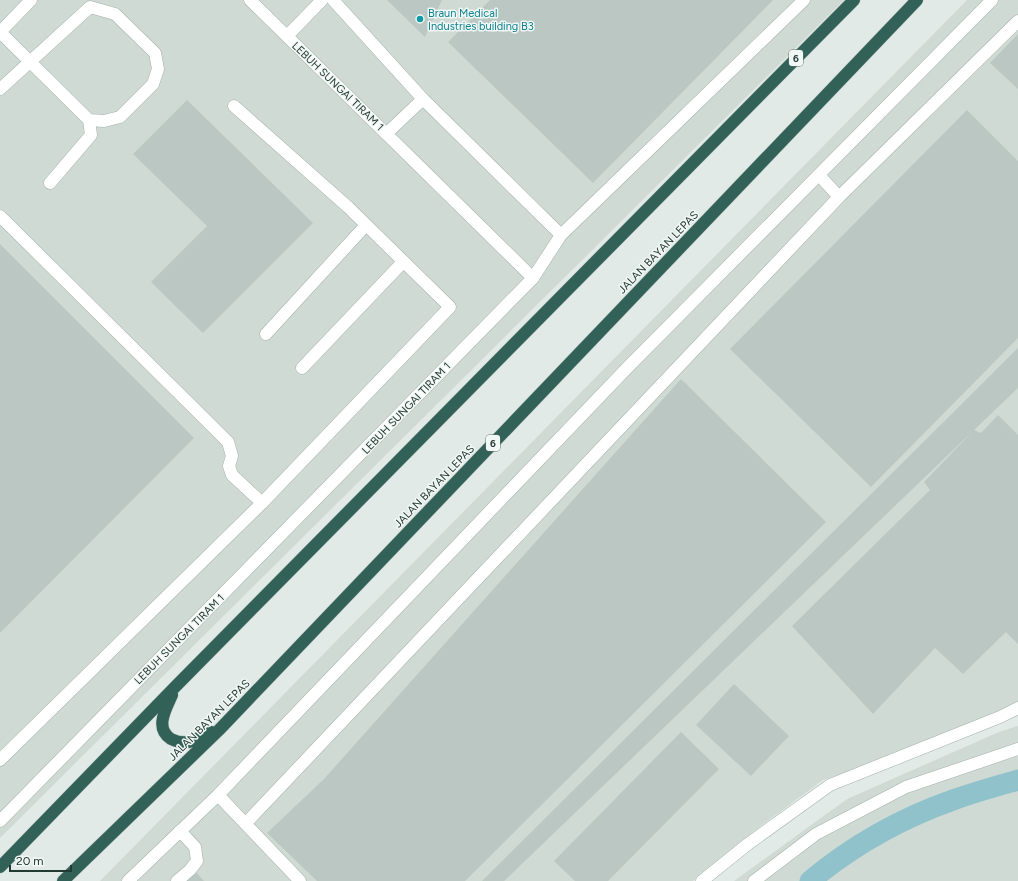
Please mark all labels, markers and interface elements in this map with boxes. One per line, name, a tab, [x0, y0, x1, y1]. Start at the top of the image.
place label: Braun Medical Industries building B3	[428, 7, 534, 33]
marker: Braun Medical Industries building B3	[415, 14, 425, 24]
street label: LEBUH SUNGAI TIRAM 1	[289, 39, 386, 133]
road number: 6	[789, 50, 803, 66]
street label: JALAN BAYAN LEPAS	[616, 208, 701, 296]
street label: LEBUH SUNGAI TIRAM 1	[359, 360, 453, 457]
road number: 6	[486, 435, 500, 451]
street label: JALAN BAYAN LEPAS	[392, 442, 477, 530]
street label: LEBUH SUNGAI TIRAM 1	[132, 592, 227, 687]
street label: JALAN BAYAN LEPAS	[166, 677, 253, 764]
scale bar	[10, 847, 71, 873]
text: 20 m	[16, 854, 44, 868]

